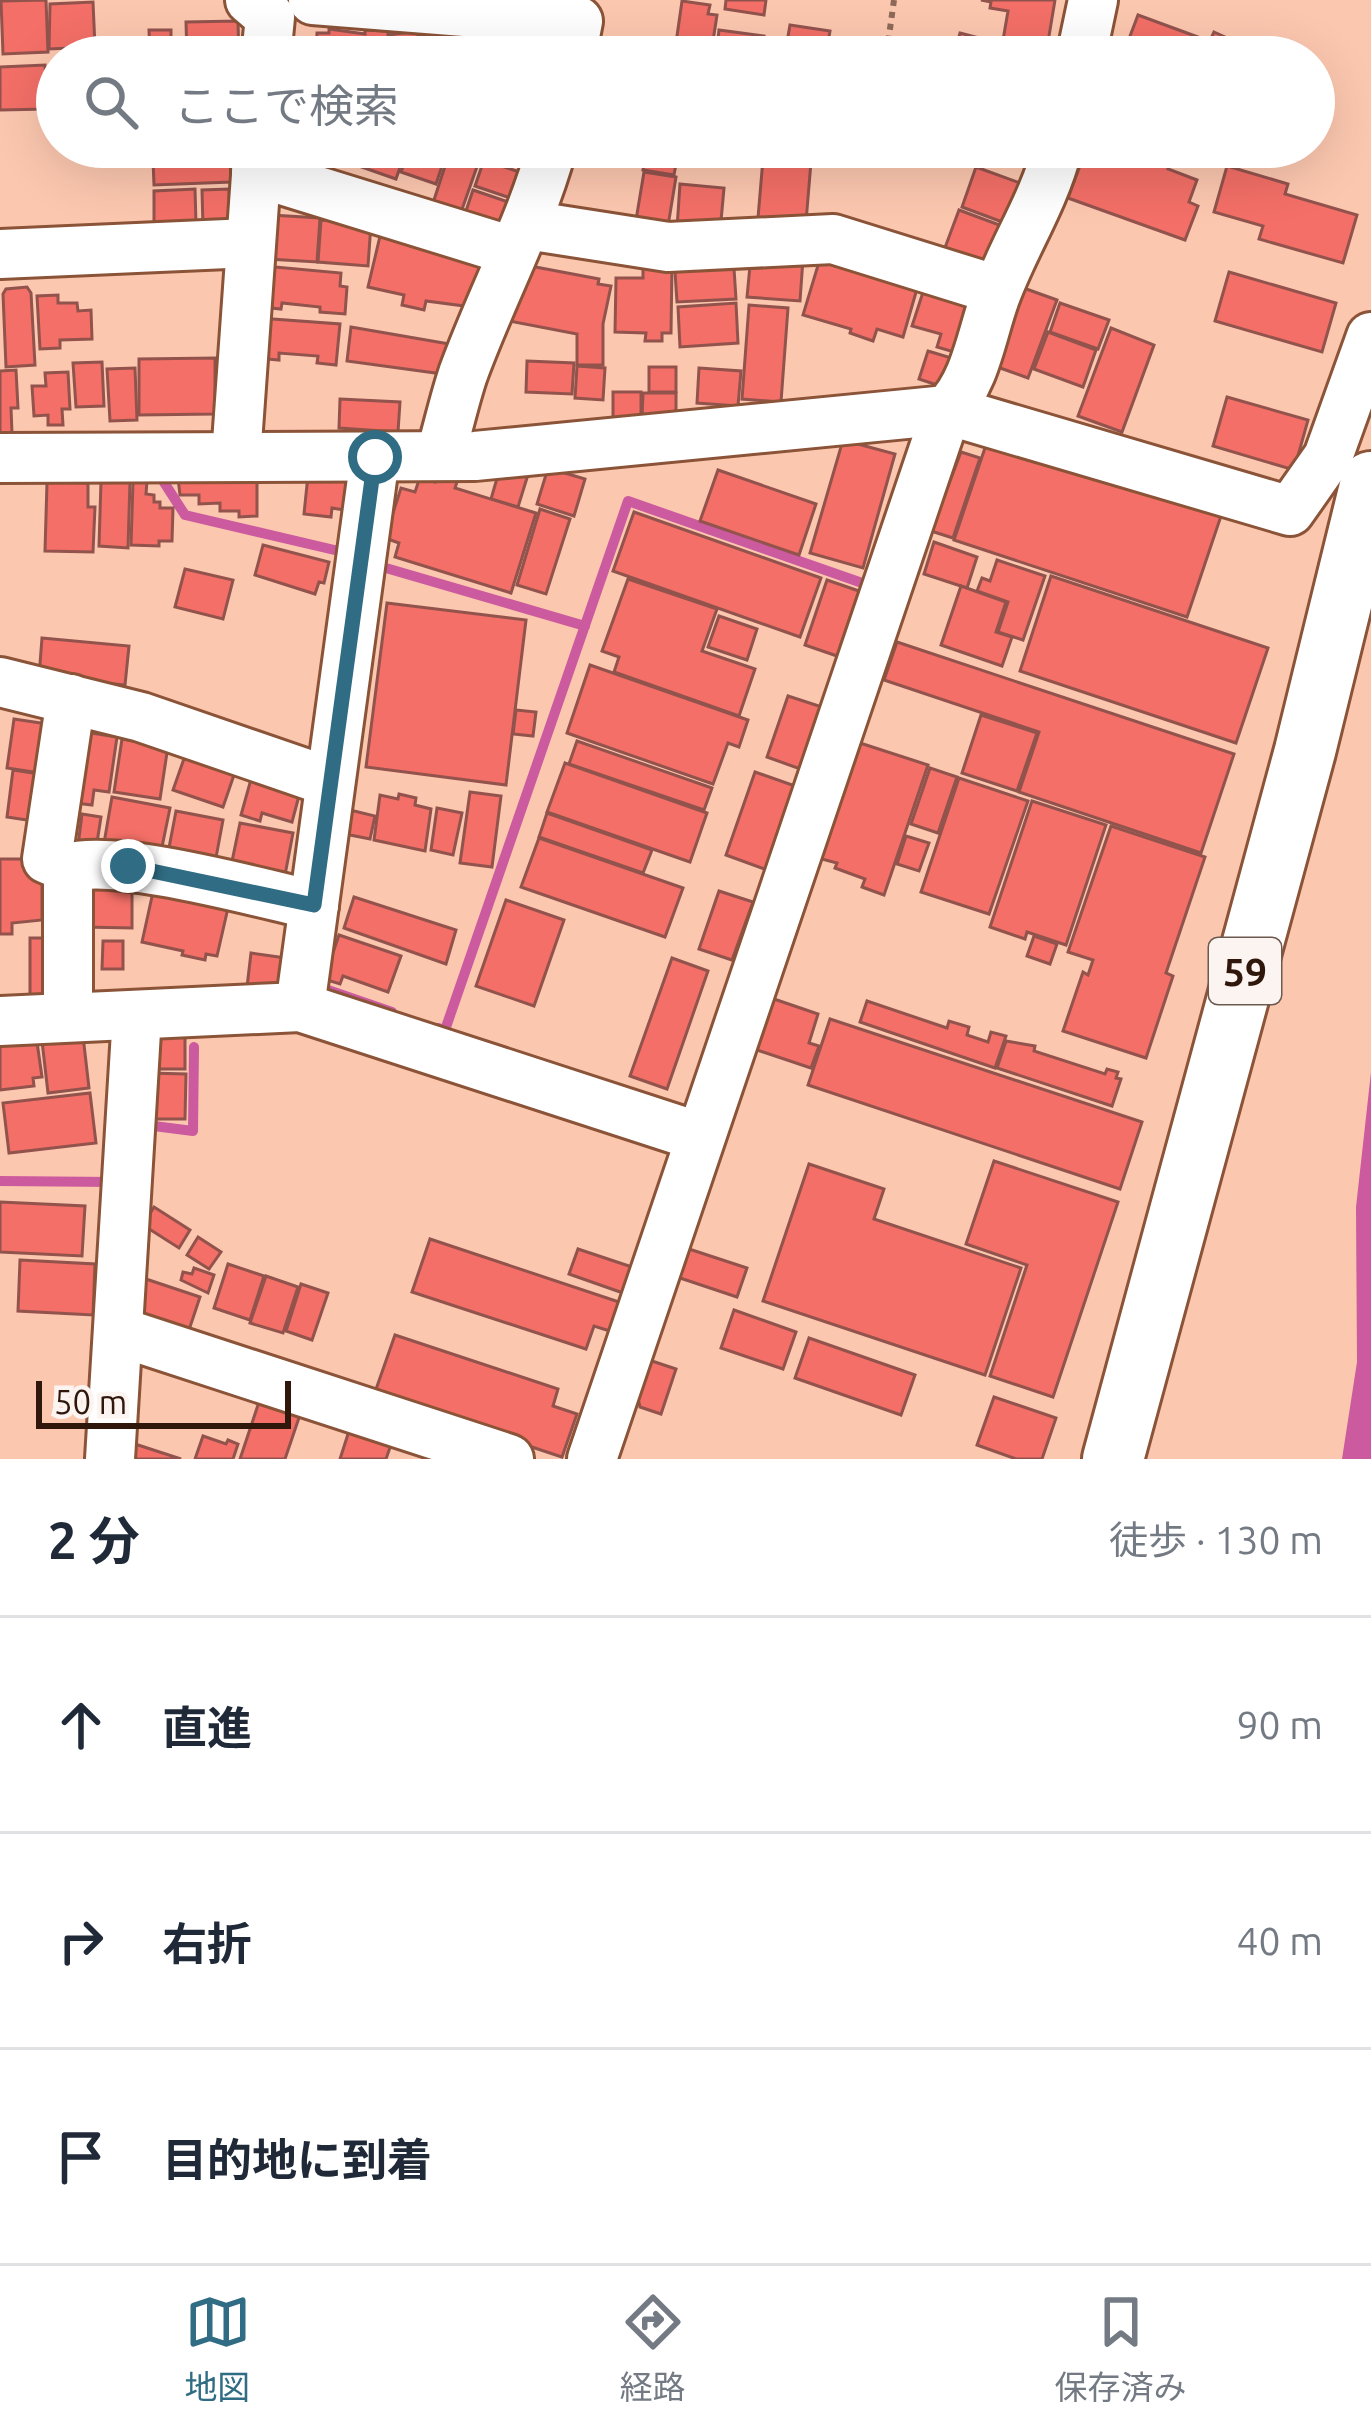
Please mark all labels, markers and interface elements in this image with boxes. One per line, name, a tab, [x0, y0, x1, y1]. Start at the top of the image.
search box	[36, 36, 1335, 168]
icon: search	[78, 69, 144, 135]
text: ここで検索	[174, 80, 399, 131]
route start	[348, 430, 402, 484]
route end	[101, 839, 155, 893]
road number: 59	[1209, 938, 1281, 1004]
scale bar	[36, 1375, 291, 1428]
text: 50 m	[54, 1383, 127, 1420]
text: 2 分	[48, 1511, 140, 1569]
text: 徒歩 · 130 m	[1109, 1518, 1323, 1561]
icon: ahead	[48, 1692, 114, 1758]
text: 直進	[162, 1702, 252, 1753]
text: 90 m	[1236, 1703, 1323, 1746]
icon: right	[48, 1908, 114, 1974]
text: 右折	[162, 1918, 252, 1969]
text: 40 m	[1236, 1919, 1323, 1962]
icon: arrive	[48, 2124, 114, 2190]
text: 目的地に到着	[162, 2134, 432, 2185]
tab: 地図	[185, 2289, 251, 2409]
tab: 経路	[620, 2289, 686, 2409]
tab: 保存済み	[1055, 2289, 1187, 2409]

